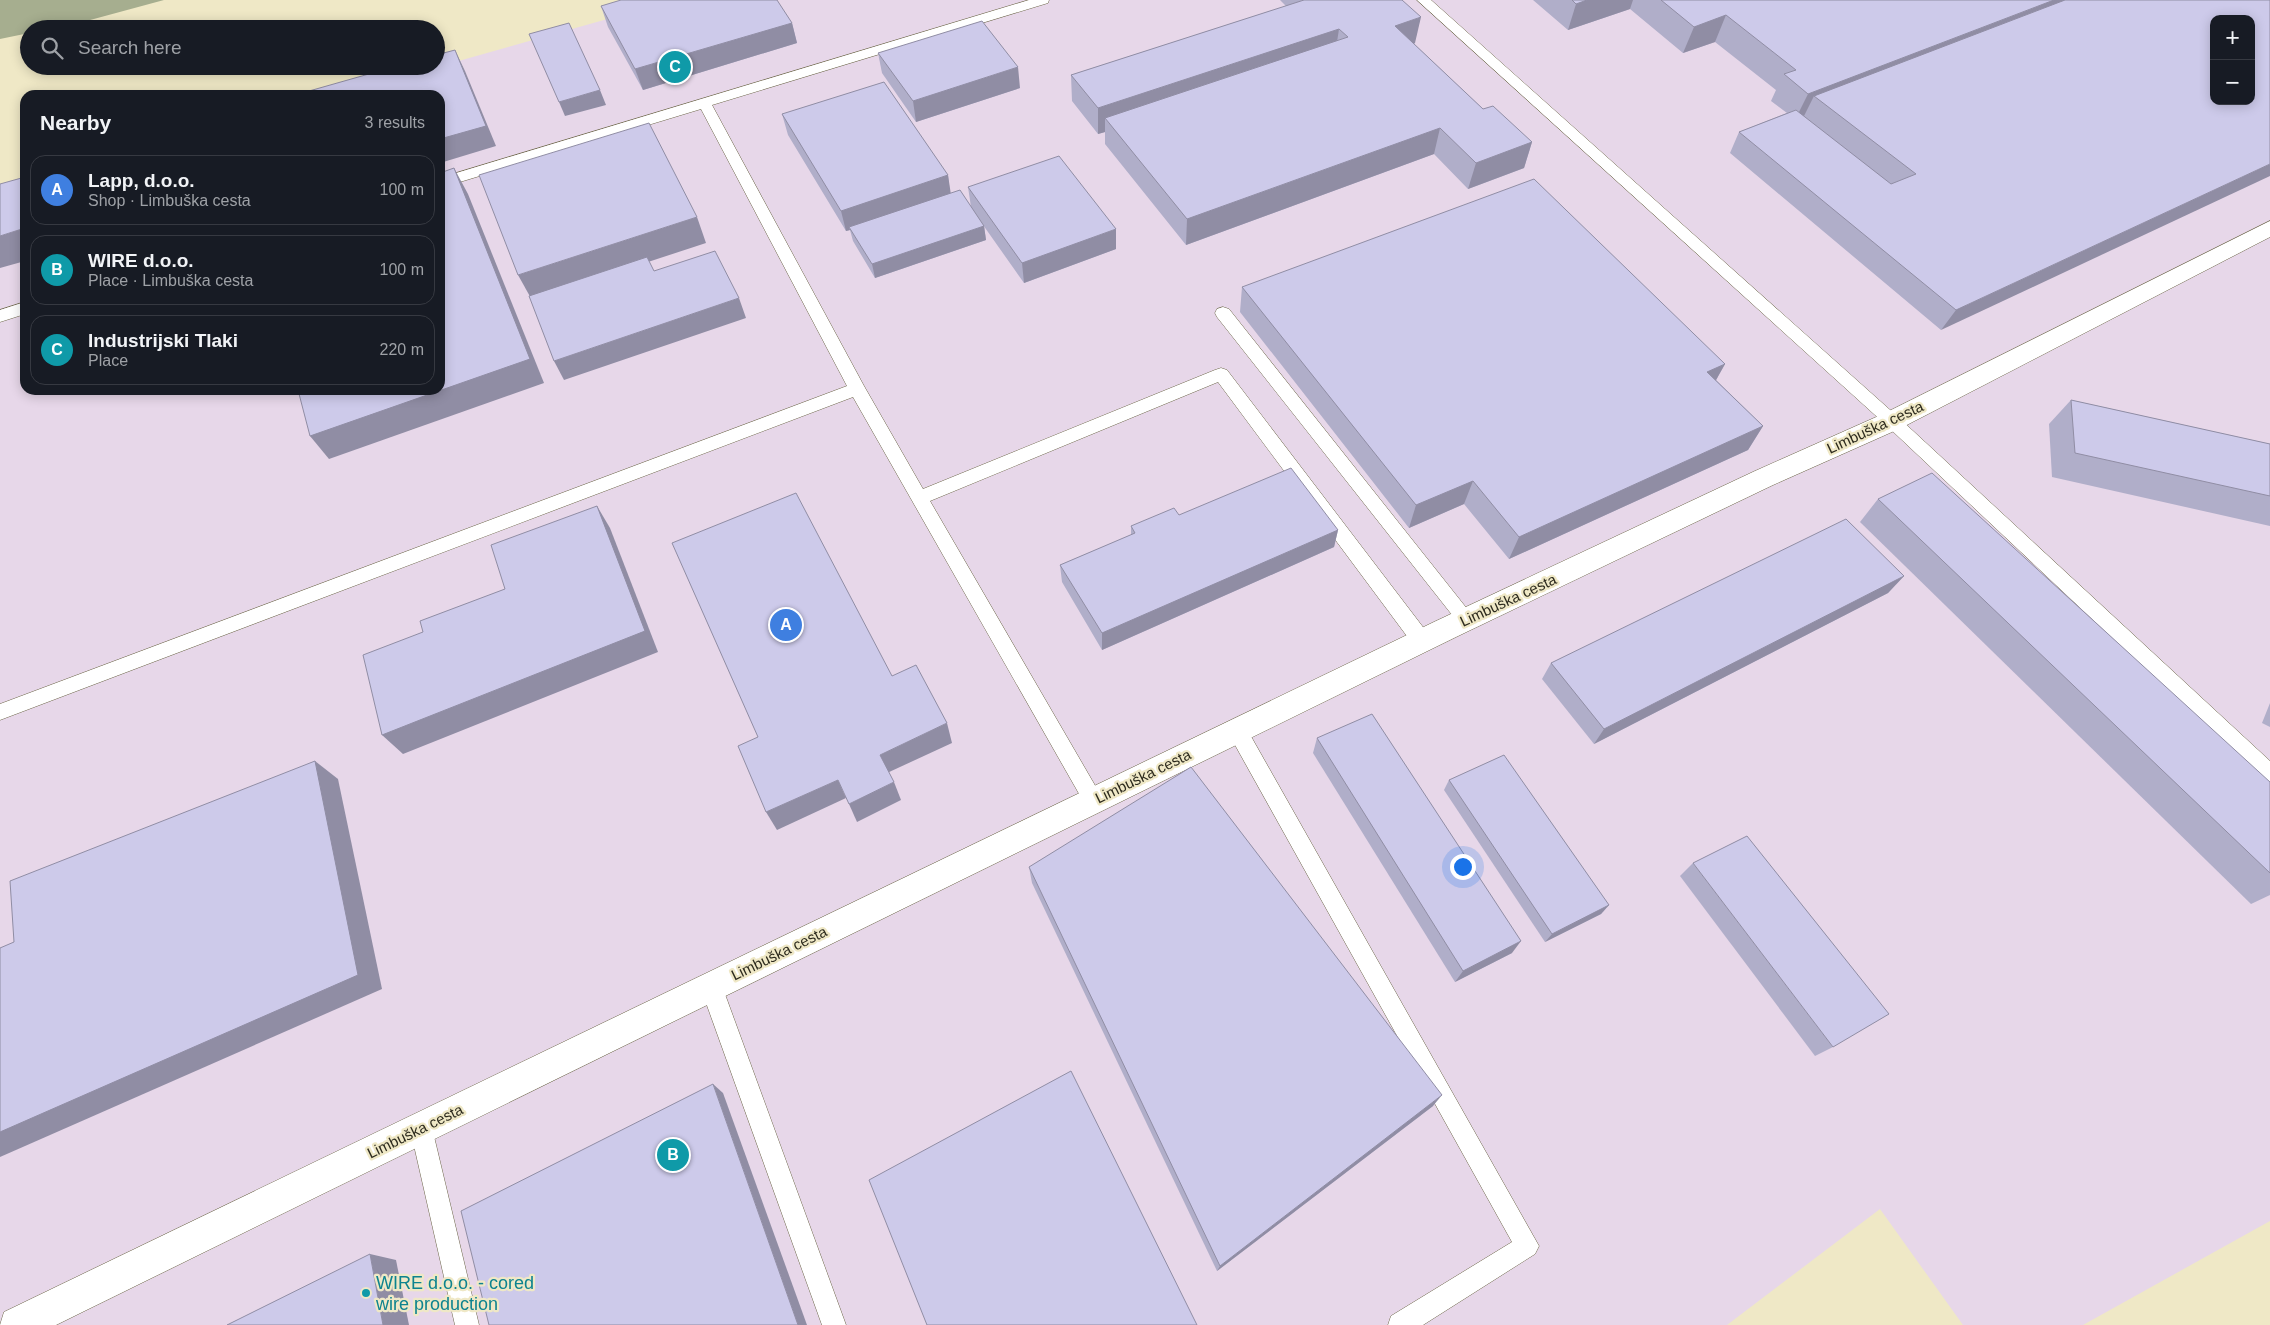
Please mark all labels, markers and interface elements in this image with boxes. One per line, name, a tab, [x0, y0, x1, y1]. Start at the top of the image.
map controls	[2210, 15, 2255, 105]
button: +	[2210, 15, 2255, 60]
search box	[20, 20, 445, 75]
icon: search	[38, 34, 66, 62]
text: Search here	[78, 37, 182, 58]
pin: C	[659, 48, 691, 86]
button: −	[2210, 60, 2255, 105]
text: Nearby	[40, 111, 111, 134]
text: 3 results	[365, 114, 425, 131]
text: Lapp, d.o.o.	[88, 170, 195, 191]
text: A	[51, 181, 63, 198]
text: 100 m	[380, 181, 424, 198]
text: Shop · Limbuška cesta	[88, 192, 251, 209]
text: WIRE d.o.o.	[88, 250, 194, 271]
text: B	[51, 261, 63, 278]
text: 100 m	[380, 261, 424, 278]
text: Place · Limbuška cesta	[88, 272, 253, 289]
text: Industrijski Tlaki	[88, 330, 238, 351]
text: C	[51, 341, 63, 358]
text: 220 m	[380, 341, 424, 358]
text: Place	[88, 352, 128, 369]
street label: Limbuška cesta	[1824, 397, 1926, 457]
street label: Limbuška cesta	[1457, 570, 1559, 630]
pin: A	[770, 606, 802, 644]
street label: Limbuška cesta	[1092, 745, 1194, 806]
your location	[1450, 854, 1476, 880]
street label: Limbuška cesta	[728, 922, 830, 983]
street label: Limbuška cesta	[364, 1100, 466, 1161]
pin: B	[657, 1136, 689, 1174]
place label: WIRE d.o.o. - cored wire production	[375, 1273, 534, 1314]
marker: WIRE d.o.o. - cored wire production	[360, 1287, 372, 1299]

